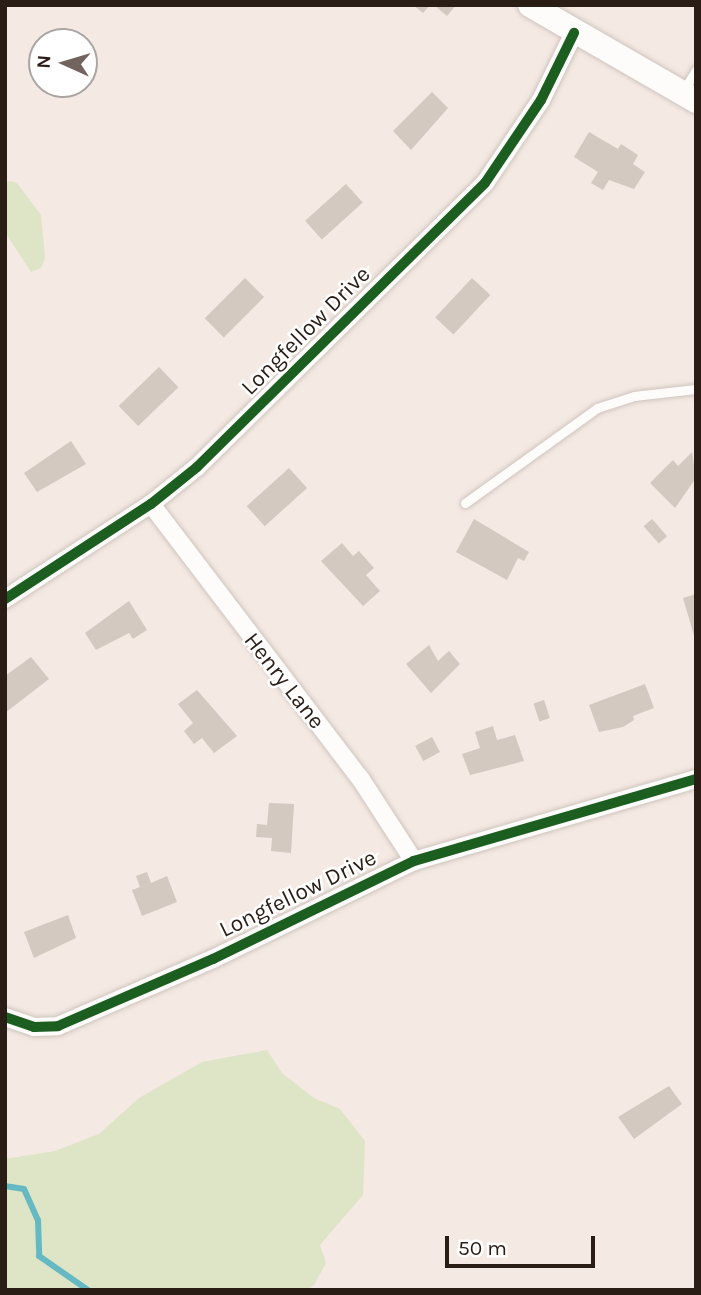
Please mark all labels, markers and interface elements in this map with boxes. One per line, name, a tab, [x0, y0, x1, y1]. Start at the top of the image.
north arrow	[28, 28, 98, 98]
text: N	[33, 54, 55, 69]
street label: Longfellow Drive	[236, 261, 376, 401]
street label: Henry Lane	[238, 627, 330, 735]
street label: Longfellow Drive	[215, 844, 381, 944]
scale bar	[449, 1222, 600, 1266]
text: 50 m	[458, 1236, 507, 1260]

